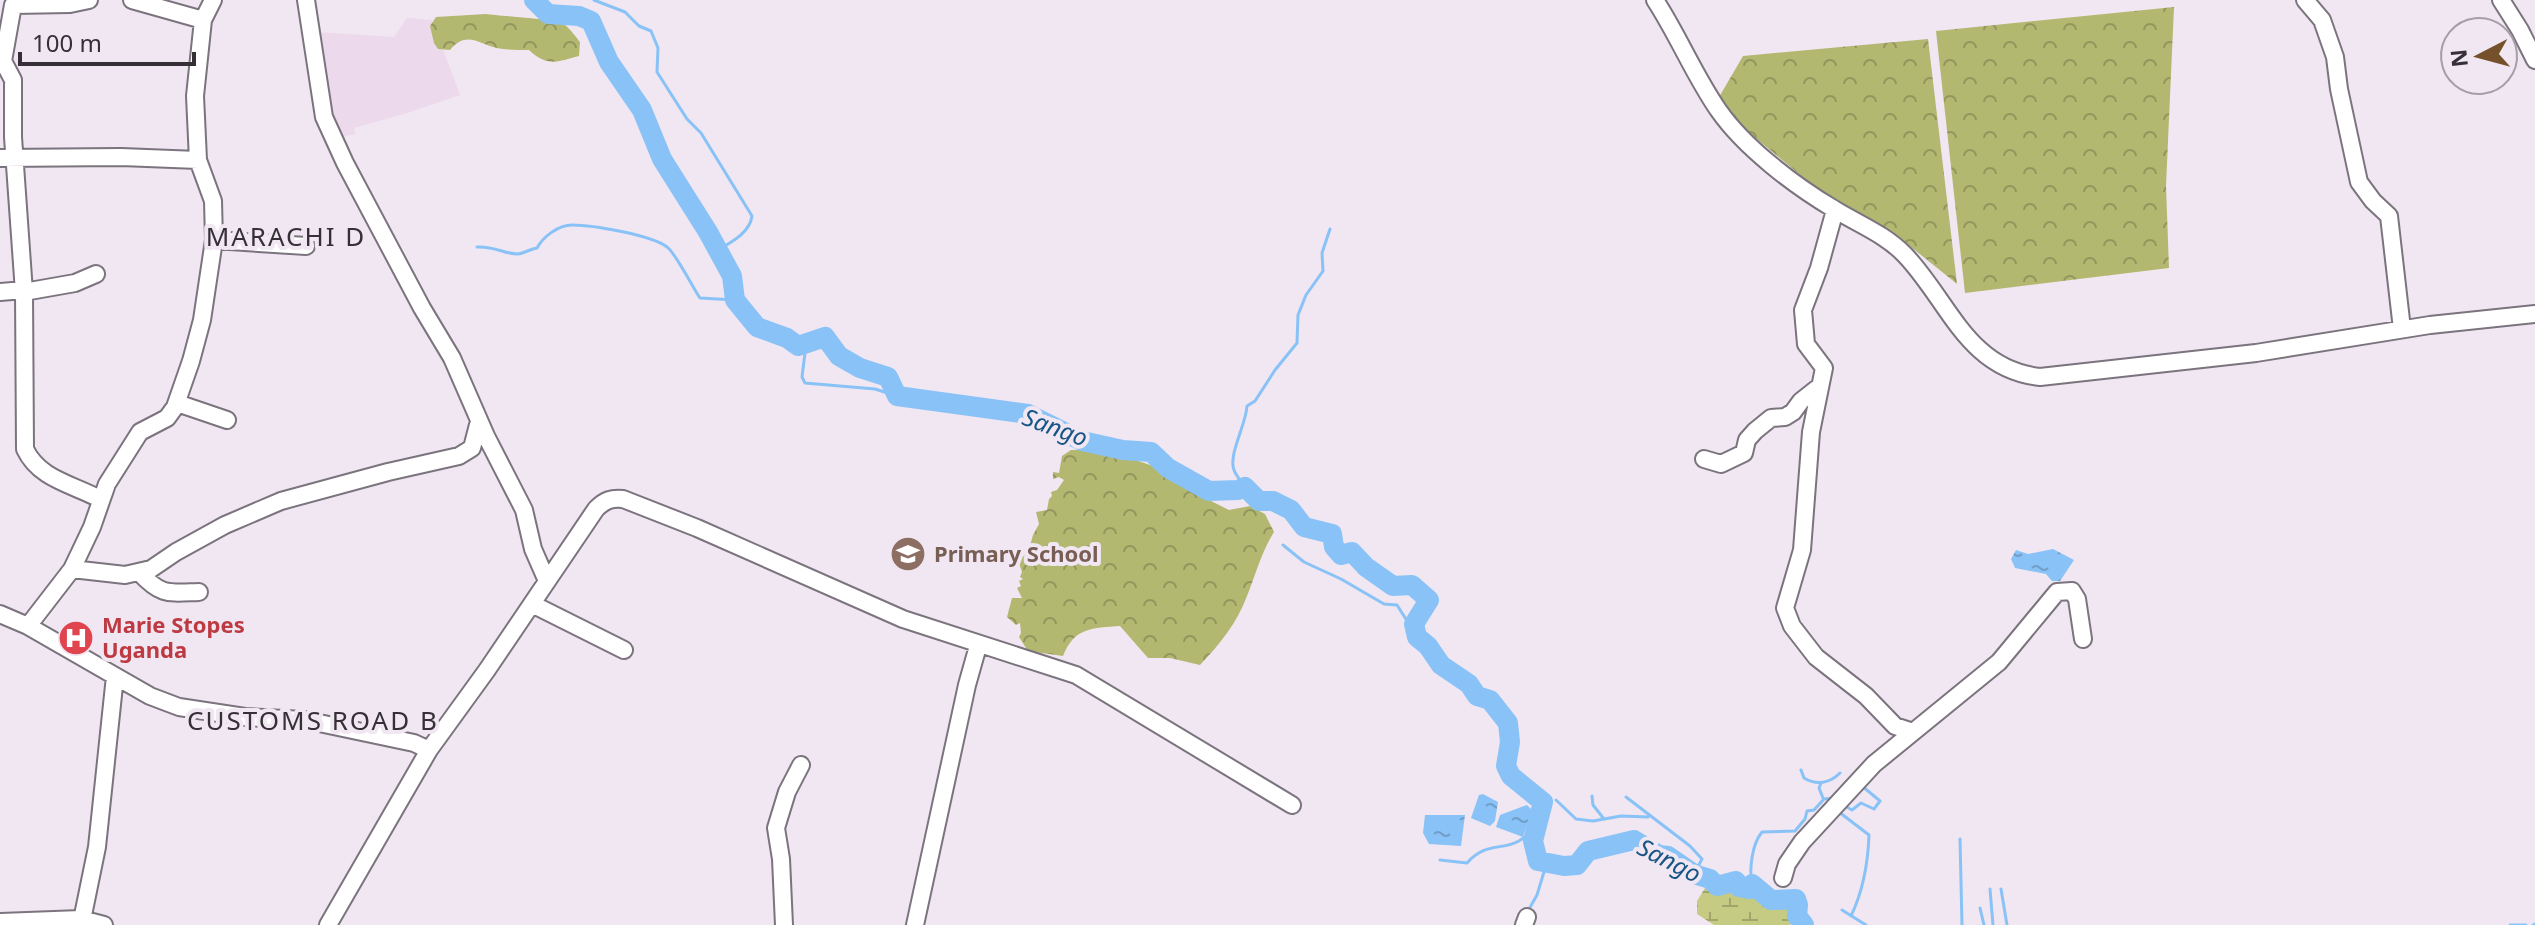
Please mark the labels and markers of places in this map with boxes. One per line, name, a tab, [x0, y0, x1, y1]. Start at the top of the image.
school or university icon: Primary School	[889, 535, 927, 573]
place label: Primary School	[934, 538, 1099, 568]
place label: Marie Stopes Uganda	[102, 609, 245, 664]
hospital icon: Marie Stopes Uganda	[57, 619, 95, 657]

